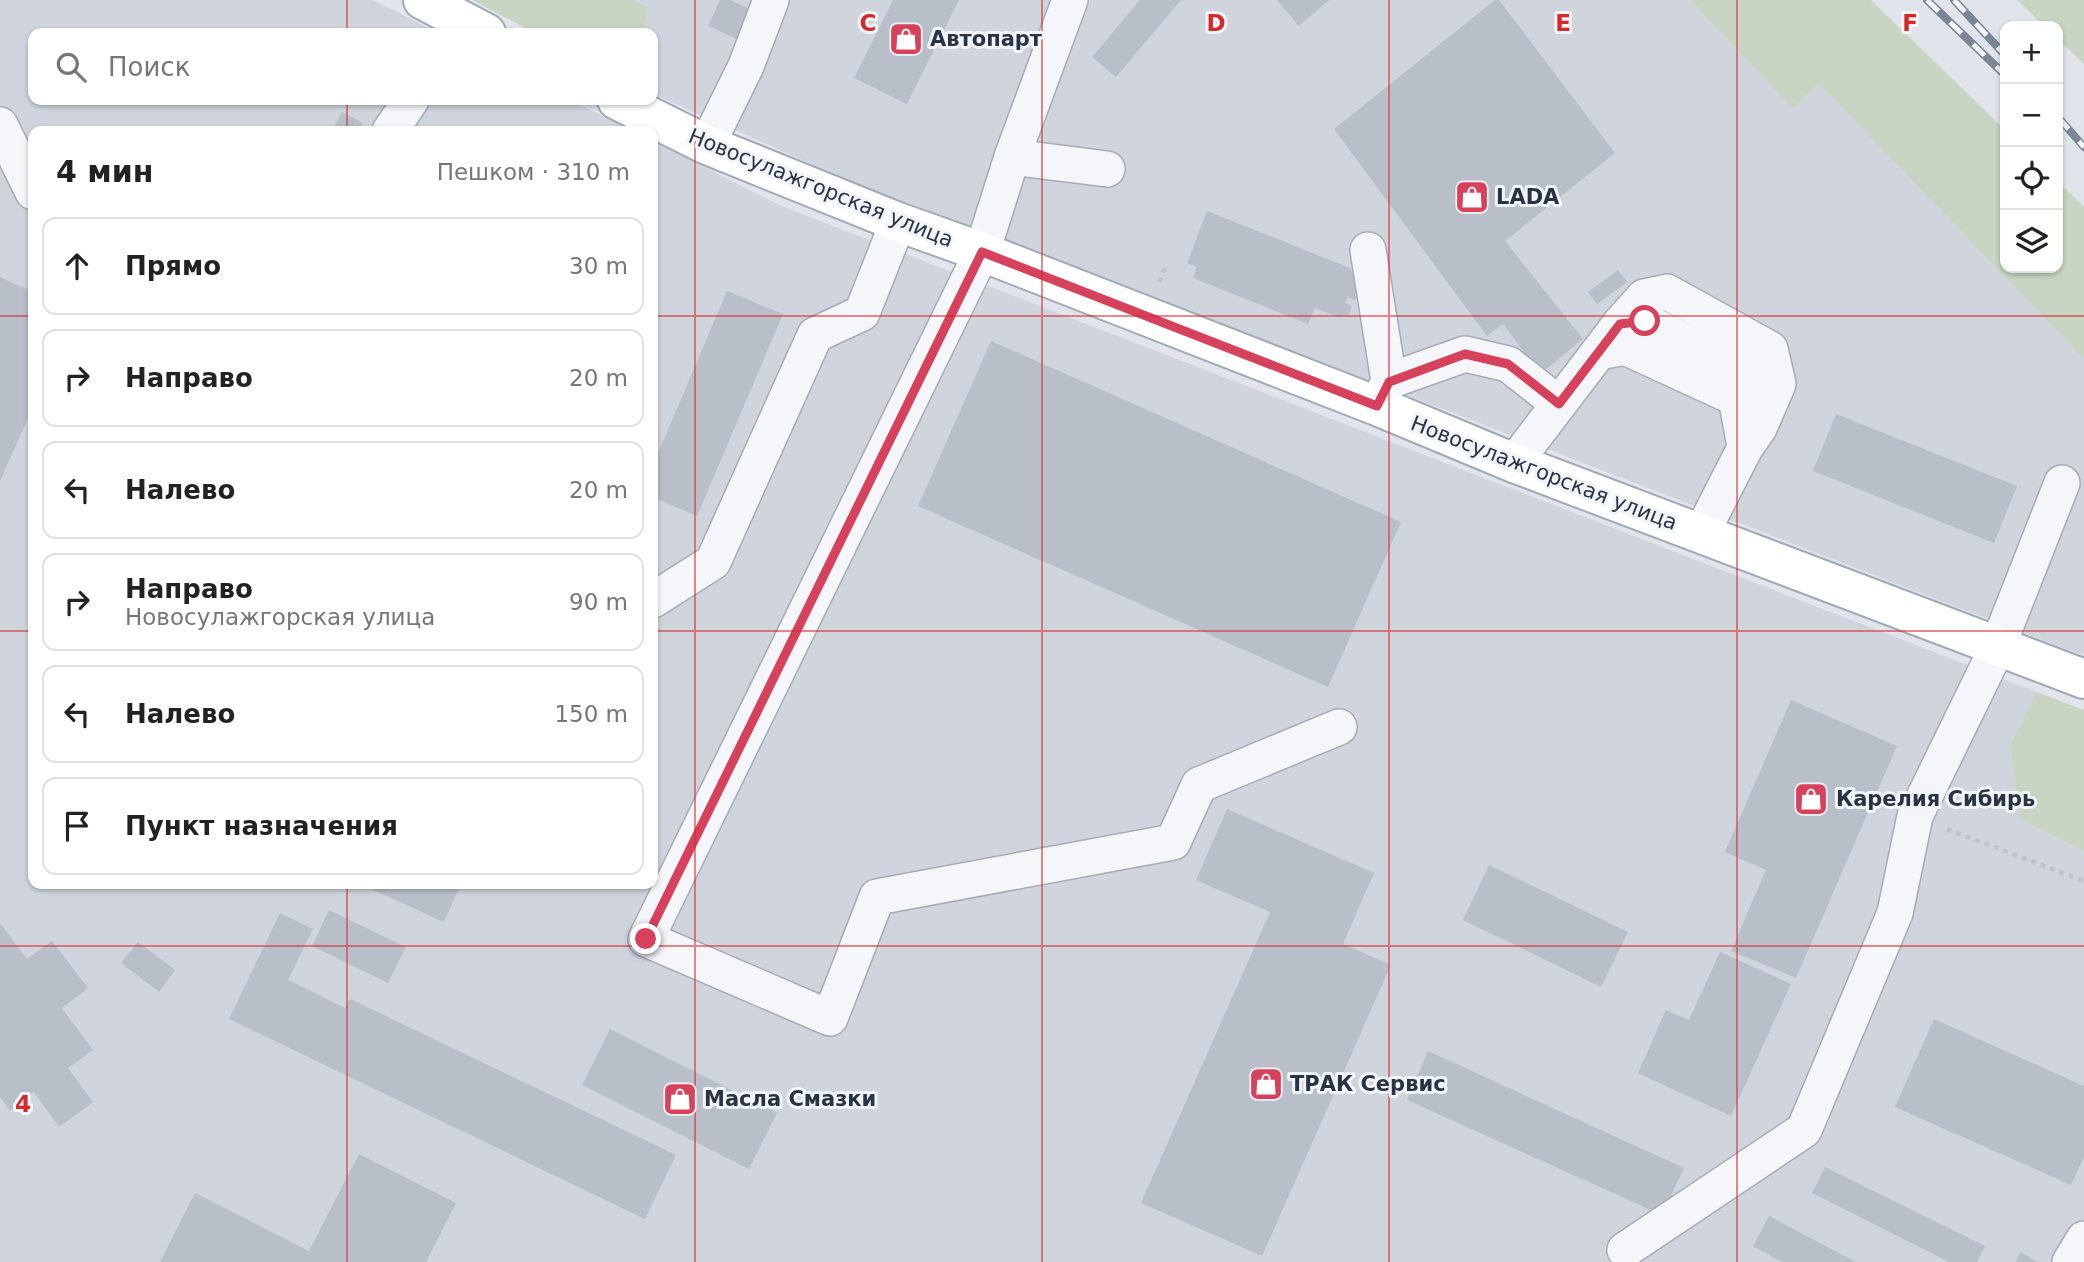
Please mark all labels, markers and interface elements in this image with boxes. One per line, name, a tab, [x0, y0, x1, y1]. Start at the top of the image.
text: C	[860, 10, 876, 36]
text: D	[1206, 10, 1226, 36]
text: E	[1555, 10, 1571, 36]
text: F	[1902, 10, 1918, 36]
shop icon: Автопарт	[887, 20, 925, 58]
map controls	[2000, 21, 2063, 273]
button: +	[2000, 21, 2063, 84]
place label: Автопарт	[930, 27, 1043, 51]
search box	[28, 28, 658, 105]
icon: search	[52, 48, 90, 86]
text: Поиск	[108, 52, 190, 82]
button: −	[2000, 84, 2063, 147]
street label: Новосулажгорская улица	[685, 124, 957, 252]
button: locate	[2000, 147, 2063, 210]
text: 4 мин	[56, 154, 154, 189]
text: Пешком · 310 m	[437, 159, 630, 185]
shop icon: LADA	[1453, 178, 1491, 216]
place label: LADA	[1496, 185, 1560, 209]
button: layers	[2000, 210, 2063, 273]
icon: ahead	[58, 247, 96, 285]
text: Прямо	[125, 251, 221, 281]
text: 30 m	[569, 253, 628, 279]
route start	[1629, 305, 1660, 336]
icon: right	[58, 359, 96, 397]
text: Направо	[125, 363, 253, 393]
text: 20 m	[569, 365, 628, 391]
street label: Новосулажгорская улица	[1407, 411, 1681, 535]
icon: left	[58, 471, 96, 509]
text: Налево	[125, 475, 235, 505]
text: 20 m	[569, 477, 628, 503]
text: Направо	[125, 574, 253, 604]
icon: right	[58, 583, 96, 621]
text: 90 m	[569, 589, 628, 615]
text: Новосулажгорская улица	[125, 604, 435, 630]
icon: left	[58, 695, 96, 733]
text: Налево	[125, 699, 235, 729]
text: 150 m	[554, 701, 628, 727]
shop icon: Карелия Сибирь	[1792, 780, 1830, 818]
place label: Карелия Сибирь	[1836, 787, 2035, 811]
icon: arrive	[58, 807, 96, 845]
text: Пункт назначения	[125, 811, 398, 841]
route end	[630, 923, 661, 954]
shop icon: ТРАК Сервис	[1247, 1065, 1285, 1103]
place label: ТРАК Сервис	[1290, 1072, 1446, 1096]
shop icon: Масла Смазки	[661, 1080, 699, 1118]
place label: Масла Смазки	[704, 1087, 876, 1111]
text: 4	[15, 1091, 31, 1117]

